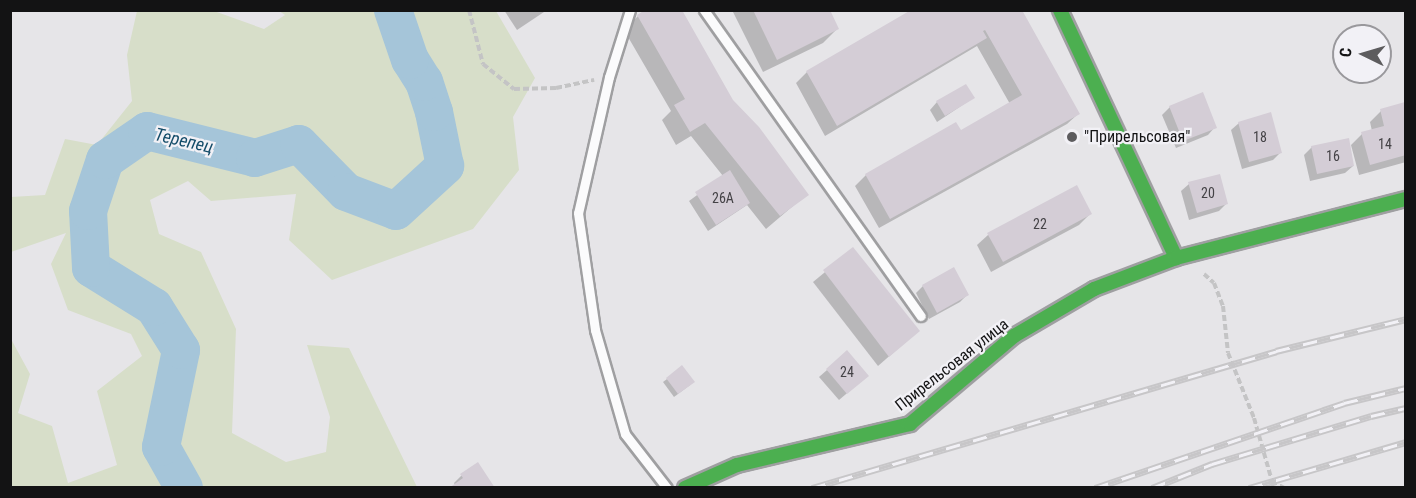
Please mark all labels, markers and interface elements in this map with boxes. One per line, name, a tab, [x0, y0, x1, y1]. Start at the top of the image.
north arrow	[1332, 24, 1392, 84]
text: С	[1336, 47, 1355, 58]
water label: Терепец	[153, 124, 215, 158]
place label: "Прирельсовая"	[1084, 127, 1190, 147]
house number: 18	[1253, 129, 1267, 145]
marker: "Прирельсовая"	[1065, 130, 1079, 144]
house number: 14	[1378, 136, 1392, 152]
house number: 16	[1326, 148, 1340, 164]
house number: 20	[1201, 185, 1215, 201]
house number: 26А	[712, 190, 734, 206]
house number: 22	[1033, 216, 1047, 232]
street label: Прирельсовая улица	[892, 315, 1012, 415]
house number: 24	[840, 364, 854, 380]

